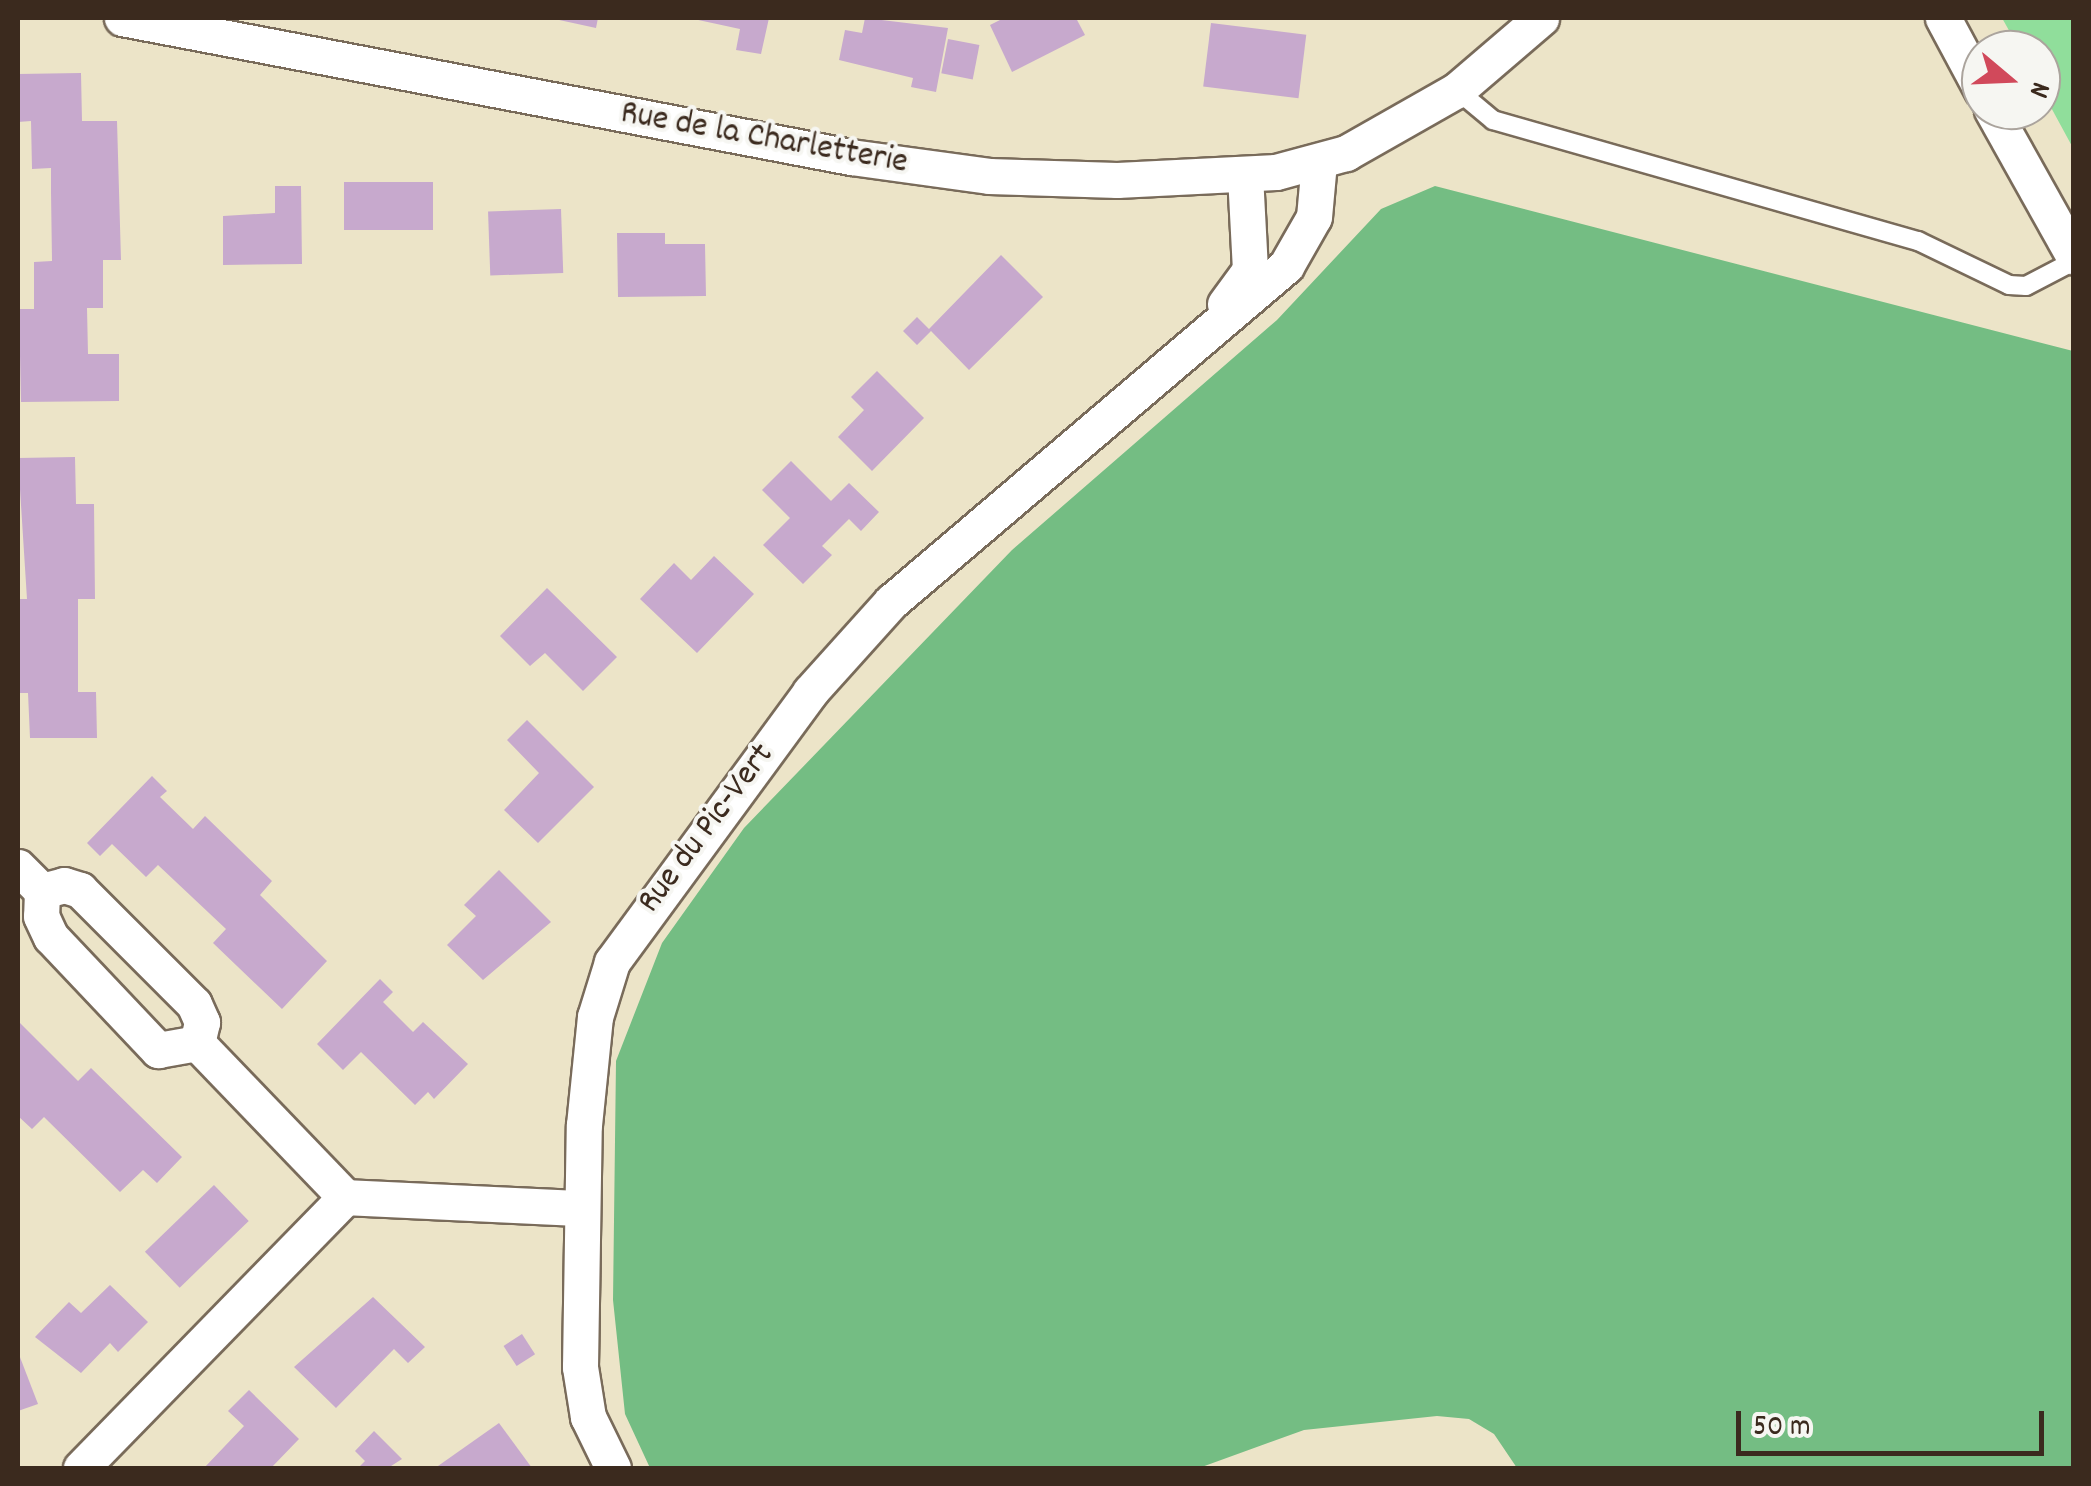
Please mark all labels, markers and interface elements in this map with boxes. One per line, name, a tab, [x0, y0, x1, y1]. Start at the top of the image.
north arrow	[1961, 30, 2061, 130]
text: N	[2016, 76, 2059, 102]
street label: Rue de la Charletterie	[617, 93, 911, 185]
street label: Rue du Pic-Vert	[630, 736, 784, 922]
scale bar	[1741, 1391, 2048, 1453]
text: 50 m	[1753, 1407, 1811, 1450]

